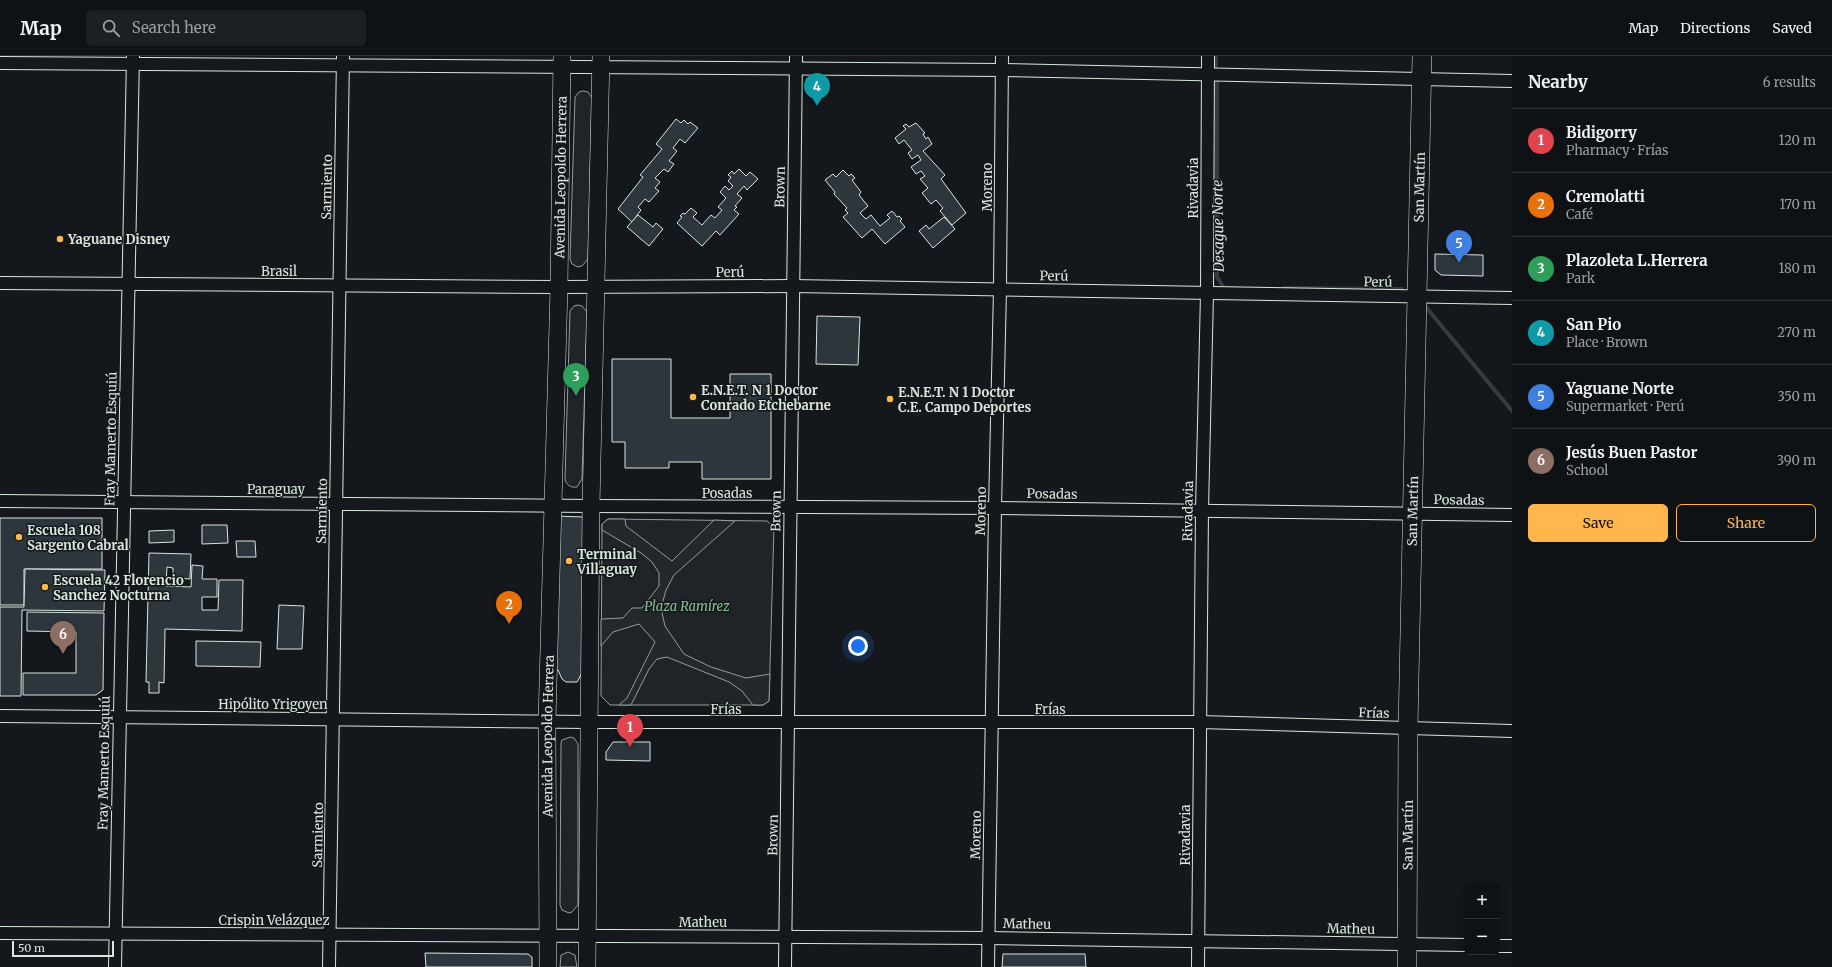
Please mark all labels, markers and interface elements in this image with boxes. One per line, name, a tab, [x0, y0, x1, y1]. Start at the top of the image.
search box	[86, 10, 366, 46]
text: Map	[20, 16, 62, 40]
icon: search	[100, 17, 122, 39]
text: Search here	[132, 18, 216, 37]
text: Map	[1628, 19, 1658, 37]
text: Directions	[1680, 19, 1750, 37]
text: Saved	[1772, 19, 1812, 37]
text: Nearby	[1528, 71, 1588, 93]
pin: 4	[804, 73, 830, 106]
text: 6 results	[1763, 74, 1816, 91]
street label: Avenida Leopoldo Herrera	[551, 96, 570, 260]
text: Bidigorry	[1566, 123, 1637, 142]
text: 1	[1538, 132, 1544, 149]
text: 120 m	[1778, 132, 1816, 149]
text: Pharmacy · Frías	[1566, 142, 1668, 159]
street label: San Martín	[1410, 151, 1429, 222]
street label: Sarmiento	[318, 154, 336, 220]
street label: Rivadavia	[1185, 158, 1202, 218]
street label: Moreno	[979, 162, 996, 211]
street label: Brown	[771, 166, 789, 208]
water label: Desague Norte	[1208, 180, 1228, 273]
text: Cremolatti	[1566, 187, 1645, 206]
text: 2	[1537, 196, 1545, 213]
text: 170 m	[1779, 196, 1816, 213]
text: Café	[1566, 206, 1593, 223]
pin: 5	[1446, 230, 1472, 263]
place label: Yaguane Disney	[67, 231, 170, 248]
marker: Yaguane Disney	[55, 234, 65, 244]
text: Plazoleta L.Herrera	[1566, 251, 1708, 270]
text: 3	[1537, 260, 1545, 277]
text: 180 m	[1778, 260, 1816, 277]
street label: Brasil	[261, 263, 297, 280]
street label: Perú	[716, 264, 744, 281]
street label: Perú	[1039, 267, 1069, 285]
text: Park	[1566, 270, 1595, 287]
street label: Perú	[1363, 273, 1393, 291]
text: San Pio	[1566, 315, 1621, 334]
text: 4	[1537, 324, 1545, 341]
text: 270 m	[1777, 324, 1816, 341]
text: Place · Brown	[1566, 334, 1648, 351]
pin: 3	[563, 363, 589, 396]
street label: Fray Mamerto Esquiú	[101, 372, 121, 506]
text: Yaguane Norte	[1566, 379, 1674, 398]
place label: E.N.E.T. N 1 Doctor Conrado Etchebarne	[701, 382, 831, 414]
place label: E.N.E.T. N 1 Doctor C.E. Campo Deportes	[898, 384, 1031, 416]
text: 5	[1537, 388, 1545, 405]
text: 350 m	[1778, 388, 1816, 405]
marker: E.N.E.T. N 1 Doctor Conrado Etchebarne	[688, 392, 698, 402]
marker: E.N.E.T. N 1 Doctor C.E. Campo Deportes	[885, 394, 895, 404]
text: Supermarket · Perú	[1566, 398, 1684, 415]
text: Jesús Buen Pastor	[1566, 443, 1697, 462]
text: 6	[1537, 452, 1545, 469]
text: 390 m	[1777, 452, 1816, 469]
text: School	[1566, 462, 1608, 479]
street label: San Martín	[1403, 475, 1422, 546]
street label: Sarmiento	[313, 478, 331, 544]
street label: Rivadavia	[1179, 480, 1197, 542]
street label: Paraguay	[247, 481, 306, 498]
street label: Posadas	[702, 485, 752, 502]
street label: Posadas	[1026, 485, 1078, 503]
street label: Moreno	[972, 486, 990, 536]
street label: Brown	[767, 490, 785, 532]
street label: Posadas	[1433, 491, 1485, 509]
button: Save	[1528, 504, 1668, 542]
button: Share	[1676, 504, 1816, 542]
place label: Escuela 108 Sargento Cabral	[27, 522, 129, 554]
marker: Escuela 108 Sargento Cabral	[14, 532, 24, 542]
place label: Terminal Villaguay	[576, 546, 637, 578]
marker: Terminal Villaguay	[564, 556, 574, 566]
place label: Escuela 42 Florencio Sanchez Nocturna	[53, 572, 184, 604]
marker: Escuela 42 Florencio Sanchez Nocturna	[40, 582, 50, 592]
pin: 2	[496, 591, 522, 624]
park label: Plaza Ramírez	[644, 598, 730, 615]
pin: 6	[50, 621, 76, 654]
your location	[848, 636, 868, 656]
street label: Avenida Leopoldo Herrera	[538, 655, 557, 818]
street label: Fray Mamerto Esquiú	[94, 696, 114, 830]
street label: Hipólito Yrigoyen	[218, 696, 328, 713]
street label: Frías	[710, 701, 742, 718]
street label: Frías	[1034, 701, 1066, 718]
street label: Frías	[1358, 704, 1390, 722]
pin: 1	[617, 714, 643, 747]
street label: San Martín	[1399, 799, 1416, 870]
street label: Sarmiento	[309, 802, 327, 868]
street label: Rivadavia	[1177, 805, 1194, 865]
street label: Moreno	[967, 810, 985, 860]
street label: Brown	[764, 814, 782, 856]
map controls	[1464, 883, 1500, 955]
button: +	[1464, 883, 1500, 919]
street label: Crispin Velázquez	[219, 912, 329, 929]
street label: Matheu	[679, 914, 727, 931]
street label: Matheu	[1003, 915, 1051, 933]
button: −	[1464, 919, 1500, 955]
street label: Matheu	[1327, 920, 1375, 938]
scale bar	[12, 939, 114, 958]
text: 50 m	[18, 941, 45, 955]

